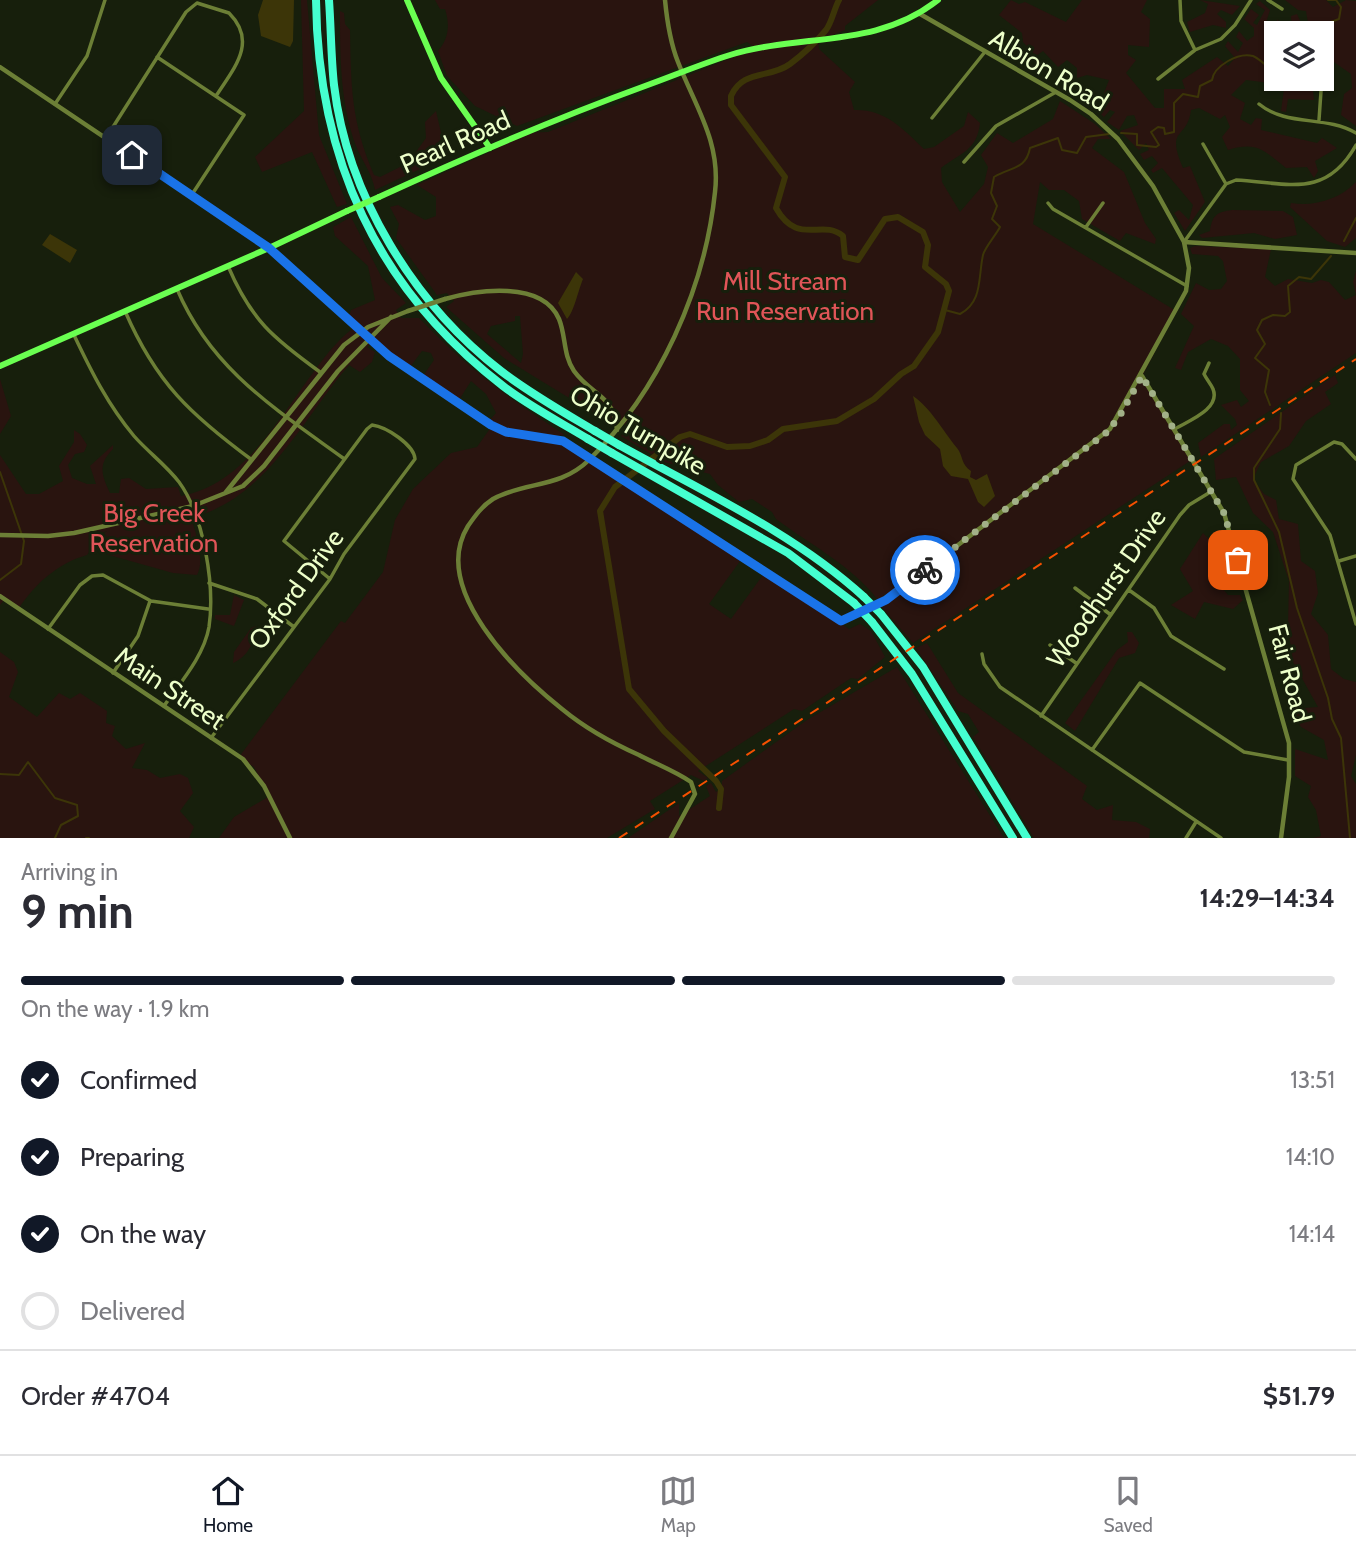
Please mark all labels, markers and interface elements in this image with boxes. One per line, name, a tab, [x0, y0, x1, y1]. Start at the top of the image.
map controls	[1264, 21, 1334, 91]
button: layers	[1264, 21, 1334, 91]
street label: Albion Road	[984, 22, 1114, 118]
street label: Pearl Road	[395, 104, 515, 180]
pin	[102, 125, 162, 185]
icon: home	[113, 136, 151, 174]
park label: Mill Stream Run Reservation	[696, 265, 874, 327]
street label: Ohio Turnpike	[564, 378, 712, 482]
park label: Big Creek Reservation	[90, 497, 218, 559]
street label: Woodhurst Drive	[1039, 503, 1173, 673]
street label: Oxford Drive	[242, 522, 350, 656]
pin	[1208, 530, 1268, 590]
courier	[890, 535, 960, 605]
icon: bag	[1219, 541, 1257, 579]
icon: bike	[906, 551, 944, 589]
street label: Fair Road	[1262, 620, 1318, 726]
street label: Main Street	[109, 639, 231, 737]
text: Arriving in	[21, 858, 118, 886]
text: 14:29–14:34	[1199, 882, 1335, 914]
text: 9 min	[21, 884, 134, 940]
text: On the way · 1.9 km	[21, 995, 209, 1023]
icon: check	[21, 1061, 59, 1099]
text: Confirmed	[80, 1064, 197, 1096]
text: 13:51	[1290, 1066, 1335, 1094]
icon: check	[21, 1138, 59, 1176]
text: Preparing	[80, 1141, 184, 1173]
text: 14:10	[1286, 1143, 1335, 1171]
icon: check	[21, 1215, 59, 1253]
text: On the way	[80, 1218, 206, 1250]
text: 14:14	[1289, 1220, 1335, 1248]
text: Delivered	[80, 1295, 185, 1327]
text: Order #4704	[21, 1380, 170, 1412]
text: $51.79	[1263, 1380, 1335, 1412]
tab: Home	[203, 1472, 253, 1537]
tab: Map	[659, 1472, 697, 1537]
tab: Saved	[1104, 1472, 1153, 1537]

